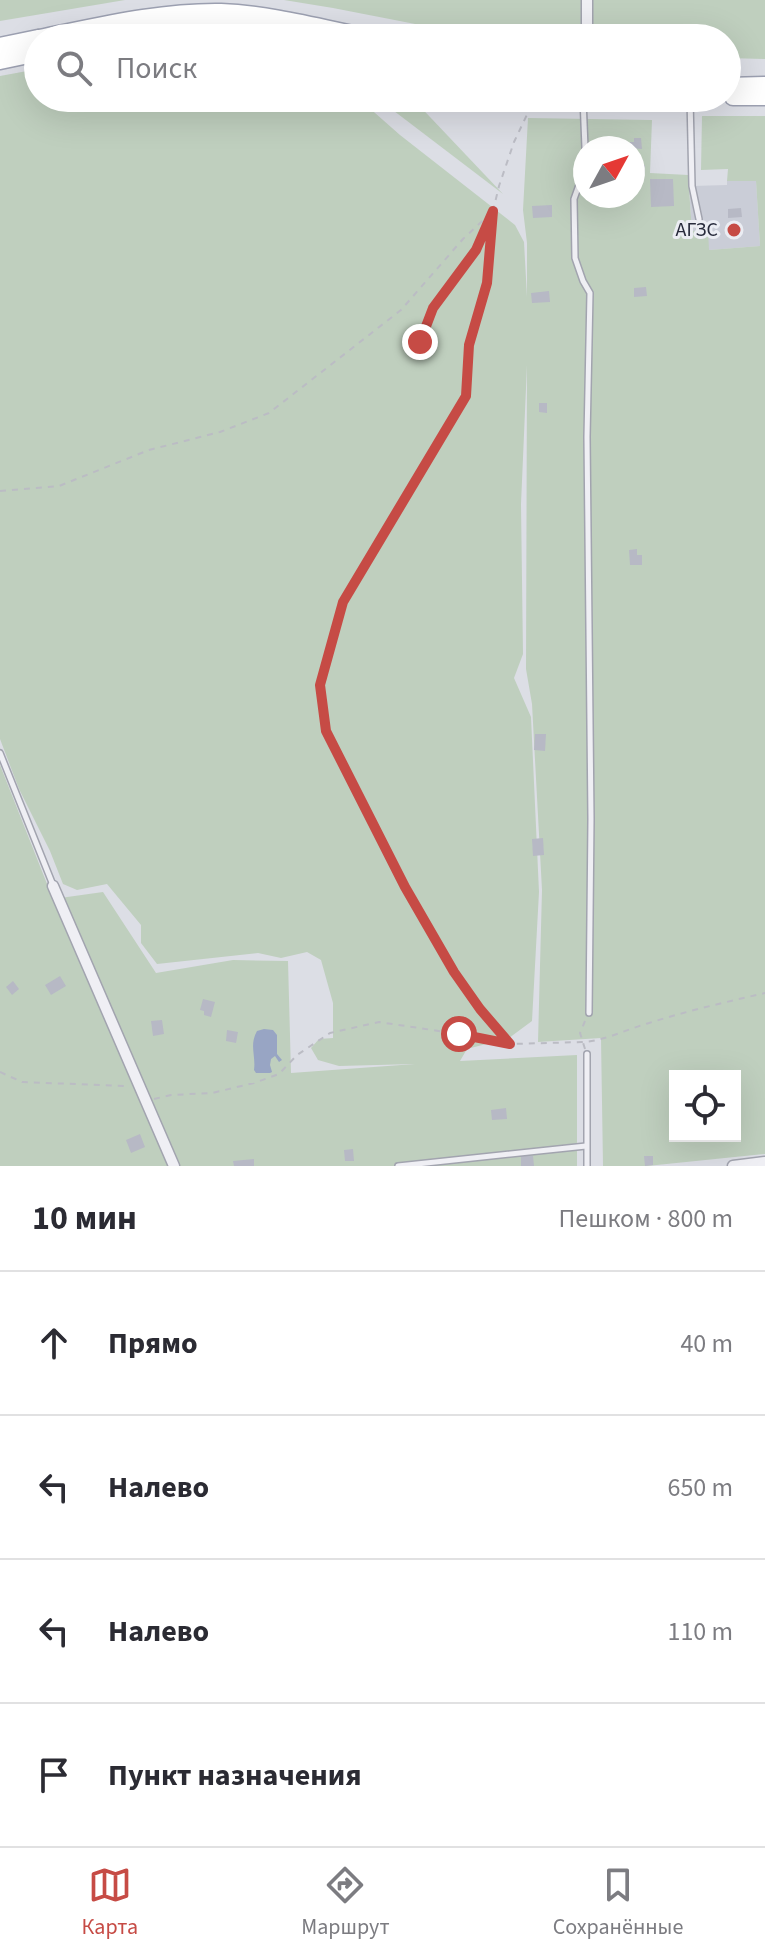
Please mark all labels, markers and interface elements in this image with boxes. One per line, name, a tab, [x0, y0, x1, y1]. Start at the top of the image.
search box	[24, 24, 741, 112]
icon: search	[52, 46, 96, 90]
text: Поиск	[116, 47, 197, 90]
north arrow	[573, 136, 645, 208]
place label: АГЗС	[676, 216, 718, 244]
marker: АГЗС	[725, 221, 743, 239]
route end	[402, 324, 438, 360]
route start	[441, 1016, 477, 1052]
map controls	[669, 1070, 741, 1142]
button: locate	[669, 1070, 741, 1142]
text: 10 мин	[32, 1194, 137, 1243]
text: Пешком · 800 m	[558, 1200, 733, 1237]
icon: ahead	[32, 1321, 76, 1365]
text: Прямо	[108, 1322, 198, 1365]
text: 40 m	[680, 1325, 733, 1362]
icon: left	[32, 1465, 76, 1509]
text: Налево	[108, 1466, 209, 1509]
text: 650 m	[667, 1469, 733, 1506]
icon: left	[32, 1609, 76, 1653]
text: Налево	[108, 1610, 209, 1653]
text: 110 m	[667, 1613, 733, 1650]
icon: arrive	[32, 1753, 76, 1797]
text: Пункт назначения	[108, 1754, 362, 1797]
tab: Карта	[82, 1863, 138, 1943]
tab: Маршрут	[301, 1863, 390, 1943]
tab: Сохранённые	[553, 1863, 683, 1943]

